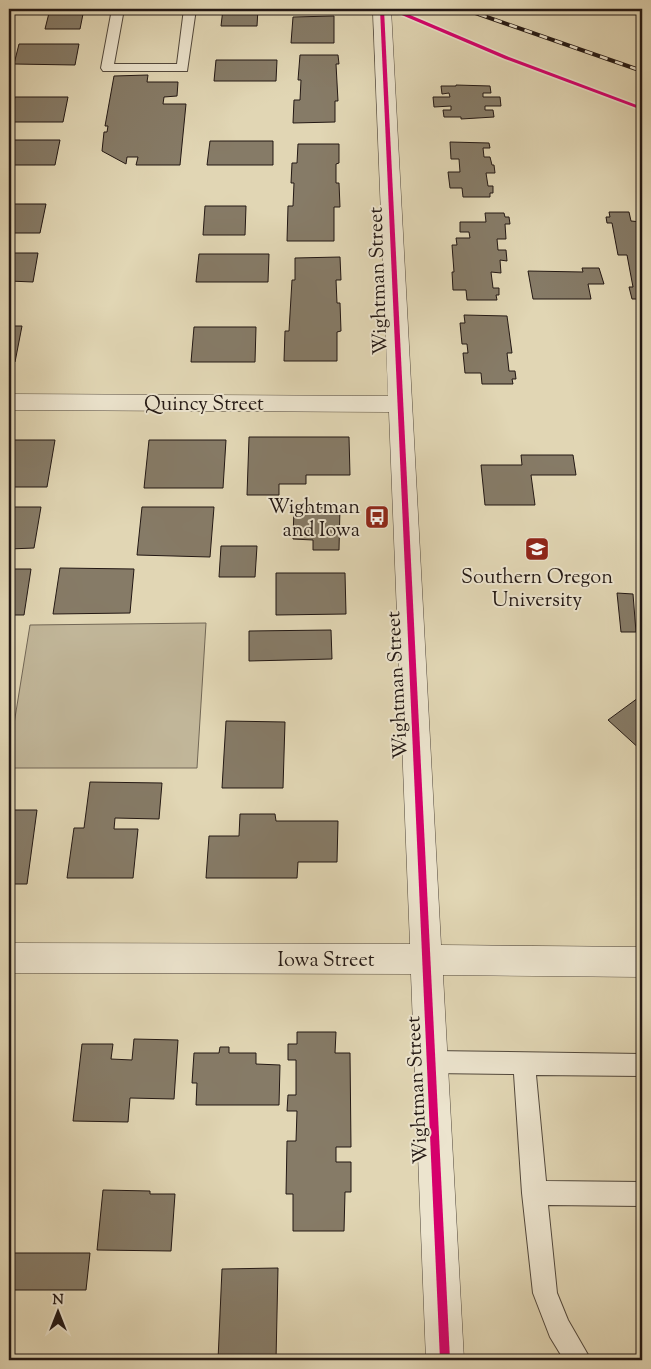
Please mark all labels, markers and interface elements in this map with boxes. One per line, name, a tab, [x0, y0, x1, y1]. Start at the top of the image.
street label: Wightman Street	[362, 206, 397, 355]
street label: Quincy Street	[144, 391, 264, 420]
place label: Wightman and Iowa	[268, 494, 360, 546]
bus stop icon: Wightman and Iowa	[364, 504, 390, 530]
school or university icon: Southern Oregon University	[524, 536, 550, 562]
place label: Southern Oregon University	[461, 564, 613, 616]
street label: Wightman Street	[380, 610, 417, 760]
street label: Iowa Street	[278, 947, 375, 976]
street label: Wightman Street	[400, 1015, 437, 1165]
north arrow	[32, 1286, 82, 1336]
text: N	[52, 1291, 64, 1311]

